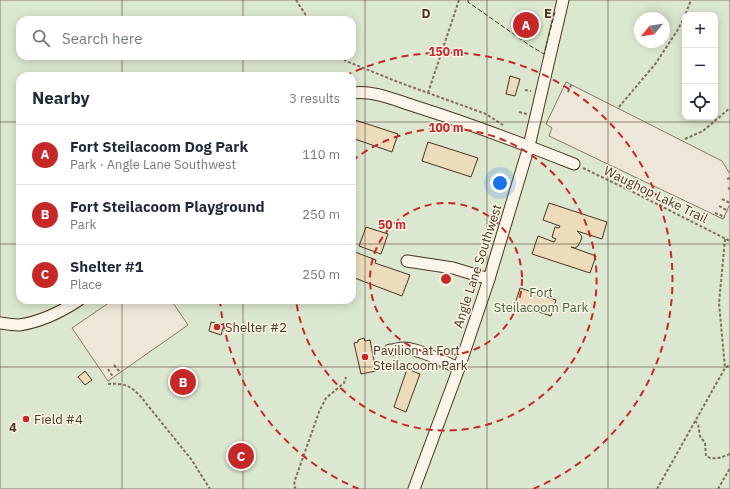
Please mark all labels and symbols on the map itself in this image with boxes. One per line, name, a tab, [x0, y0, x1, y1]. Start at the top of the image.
text: D	[421, 5, 431, 22]
text: E	[544, 5, 552, 22]
pin: A	[513, 10, 539, 40]
north arrow	[634, 12, 670, 48]
text: 150 m	[428, 44, 464, 59]
text: 100 m	[428, 120, 464, 135]
street label: Waughop Lake Trail	[601, 162, 711, 227]
your location	[490, 173, 510, 193]
street label: Angle Lane Southwest	[449, 202, 506, 330]
text: 50 m	[378, 217, 406, 232]
centre of rings	[439, 272, 453, 286]
park label: Fort Steilacoom Park	[494, 284, 588, 316]
place label: Shelter #2	[225, 319, 287, 336]
marker: Shelter #2	[212, 322, 222, 332]
place label: Pavilion at Fort Steilacoom Park	[373, 342, 468, 374]
marker: Pavilion at Fort Steilacoom Park	[360, 352, 370, 362]
pin: B	[170, 367, 196, 397]
place label: Field #4	[34, 411, 83, 428]
marker: Field #4	[21, 414, 31, 424]
text: 4	[9, 419, 17, 436]
pin: C	[228, 441, 254, 471]

